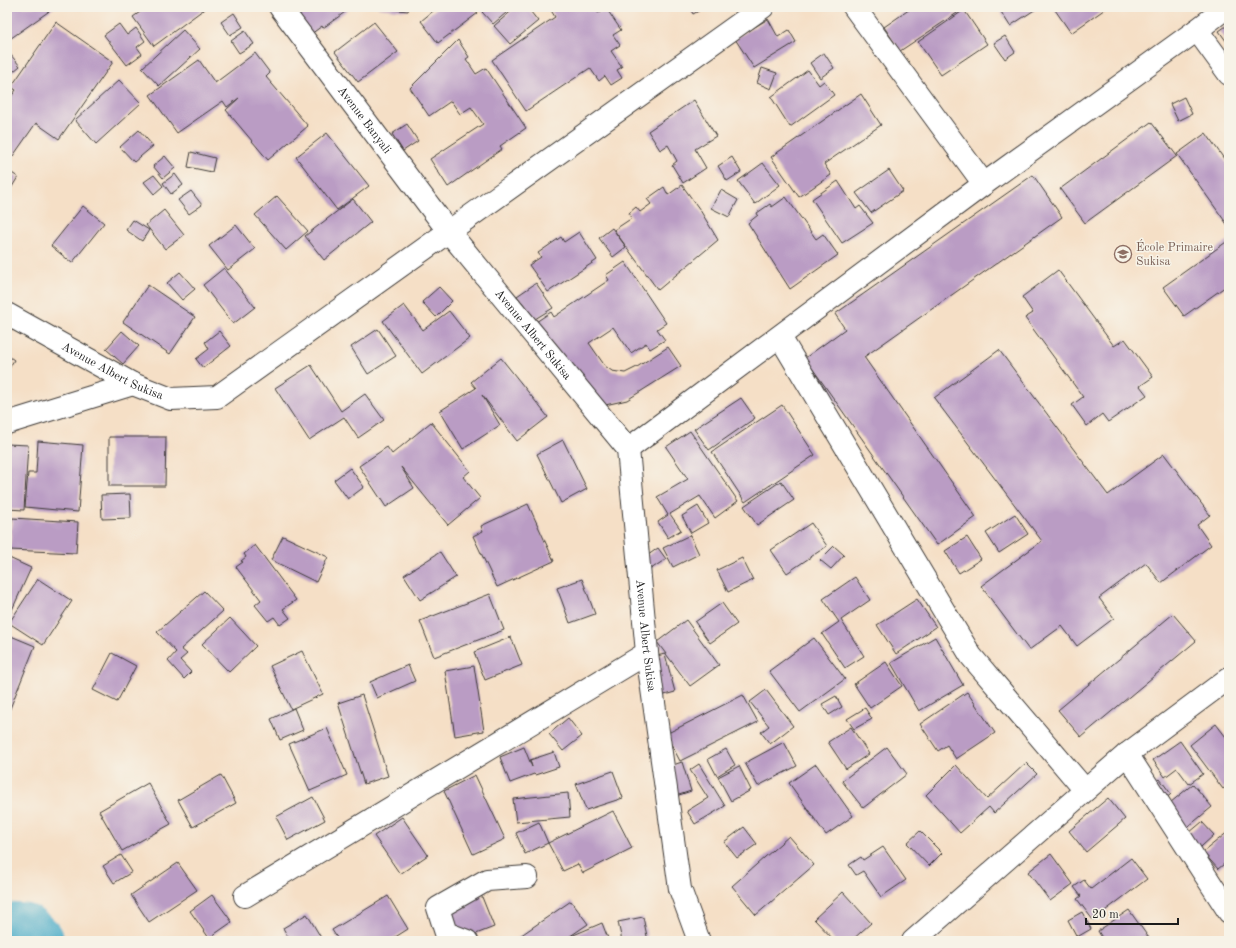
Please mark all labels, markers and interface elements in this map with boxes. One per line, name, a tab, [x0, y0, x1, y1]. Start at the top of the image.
street label: Avenue Banyali	[335, 84, 393, 156]
place label: École Primaire Sukisa	[1136, 239, 1214, 268]
school or university icon: École Primaire Sukisa	[1113, 244, 1133, 264]
street label: Avenue Albert Sukisa	[492, 288, 573, 382]
street label: Avenue Albert Sukisa	[59, 341, 165, 402]
street label: Avenue Albert Sukisa	[633, 579, 657, 692]
scale bar	[1086, 900, 1178, 926]
text: 20 m	[1092, 909, 1119, 921]

